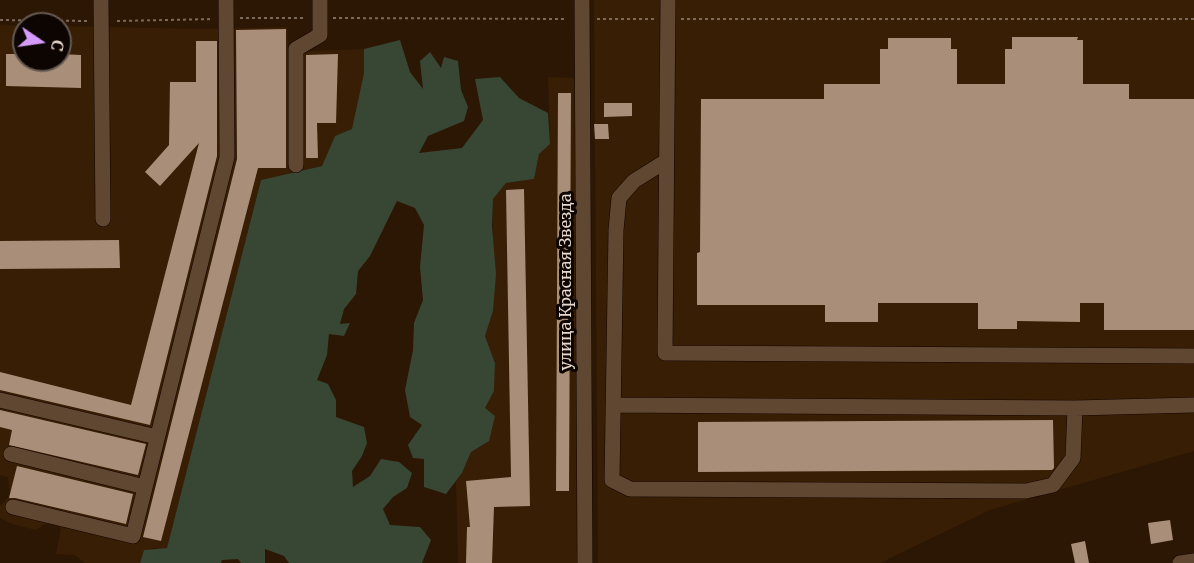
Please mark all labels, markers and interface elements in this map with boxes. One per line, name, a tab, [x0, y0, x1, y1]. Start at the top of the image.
north arrow	[12, 12, 72, 72]
text: С	[47, 38, 69, 53]
street label: улица Красная Звезда	[556, 193, 576, 371]

